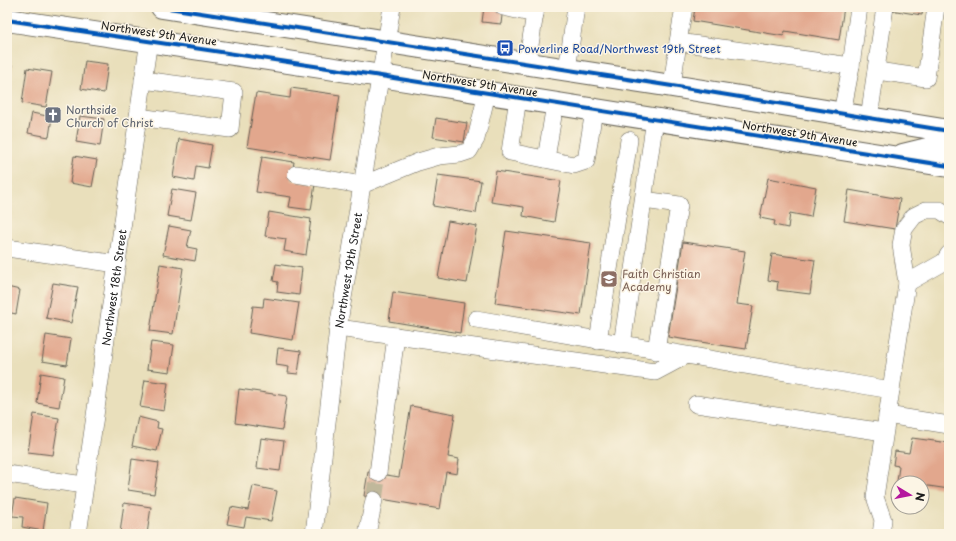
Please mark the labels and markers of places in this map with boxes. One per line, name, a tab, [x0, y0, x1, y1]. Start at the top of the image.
bus stop icon: Powerline Road/Northwest 19th Street	[495, 38, 515, 58]
place label: Powerline Road/Northwest 19th Street	[518, 40, 721, 57]
place label: Northside Church of Christ	[66, 101, 154, 131]
church icon: Northside Church of Christ	[43, 105, 63, 125]
place label: Faith Christian Academy	[622, 265, 701, 295]
school or university icon: Faith Christian Academy	[599, 269, 619, 289]

